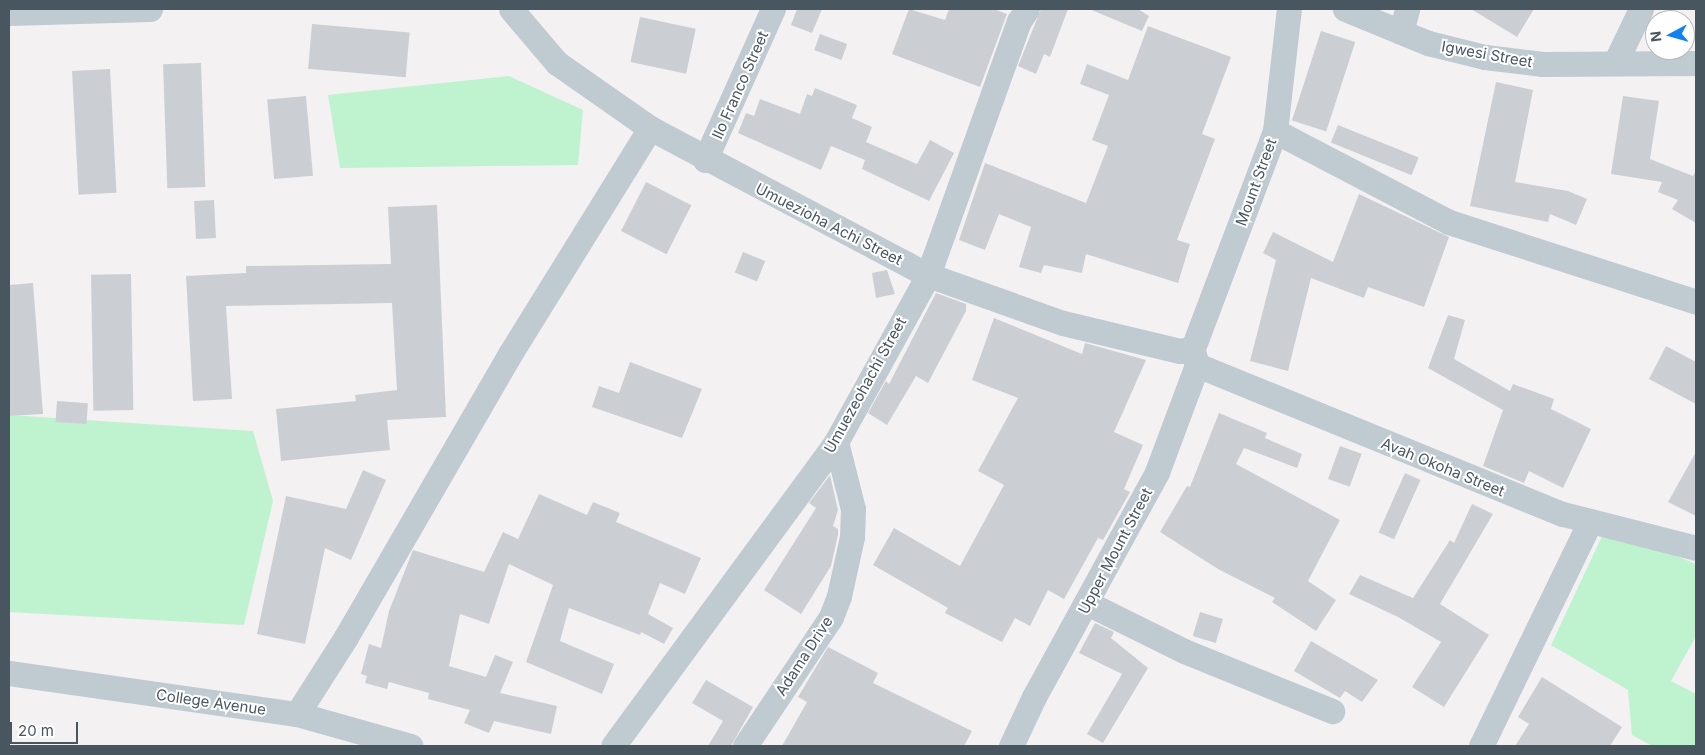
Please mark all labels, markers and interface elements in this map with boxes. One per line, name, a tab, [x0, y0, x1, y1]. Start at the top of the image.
north arrow	[1645, 10, 1695, 60]
street label: Ilo Franco Street	[708, 28, 772, 142]
text: N	[1647, 30, 1665, 43]
street label: Igwesi Street	[1440, 37, 1534, 71]
street label: Mount Street	[1232, 136, 1280, 228]
street label: Umuezioha Achi Street	[753, 179, 905, 269]
street label: Umuezeohachi Street	[820, 314, 910, 456]
street label: Avah Okoha Street	[1379, 434, 1507, 500]
street label: Upper Mount Street	[1074, 485, 1156, 617]
street label: Adama Drive	[772, 613, 836, 699]
street label: College Avenue	[155, 685, 267, 719]
scale bar	[12, 712, 80, 744]
text: 20 m	[18, 721, 54, 740]

